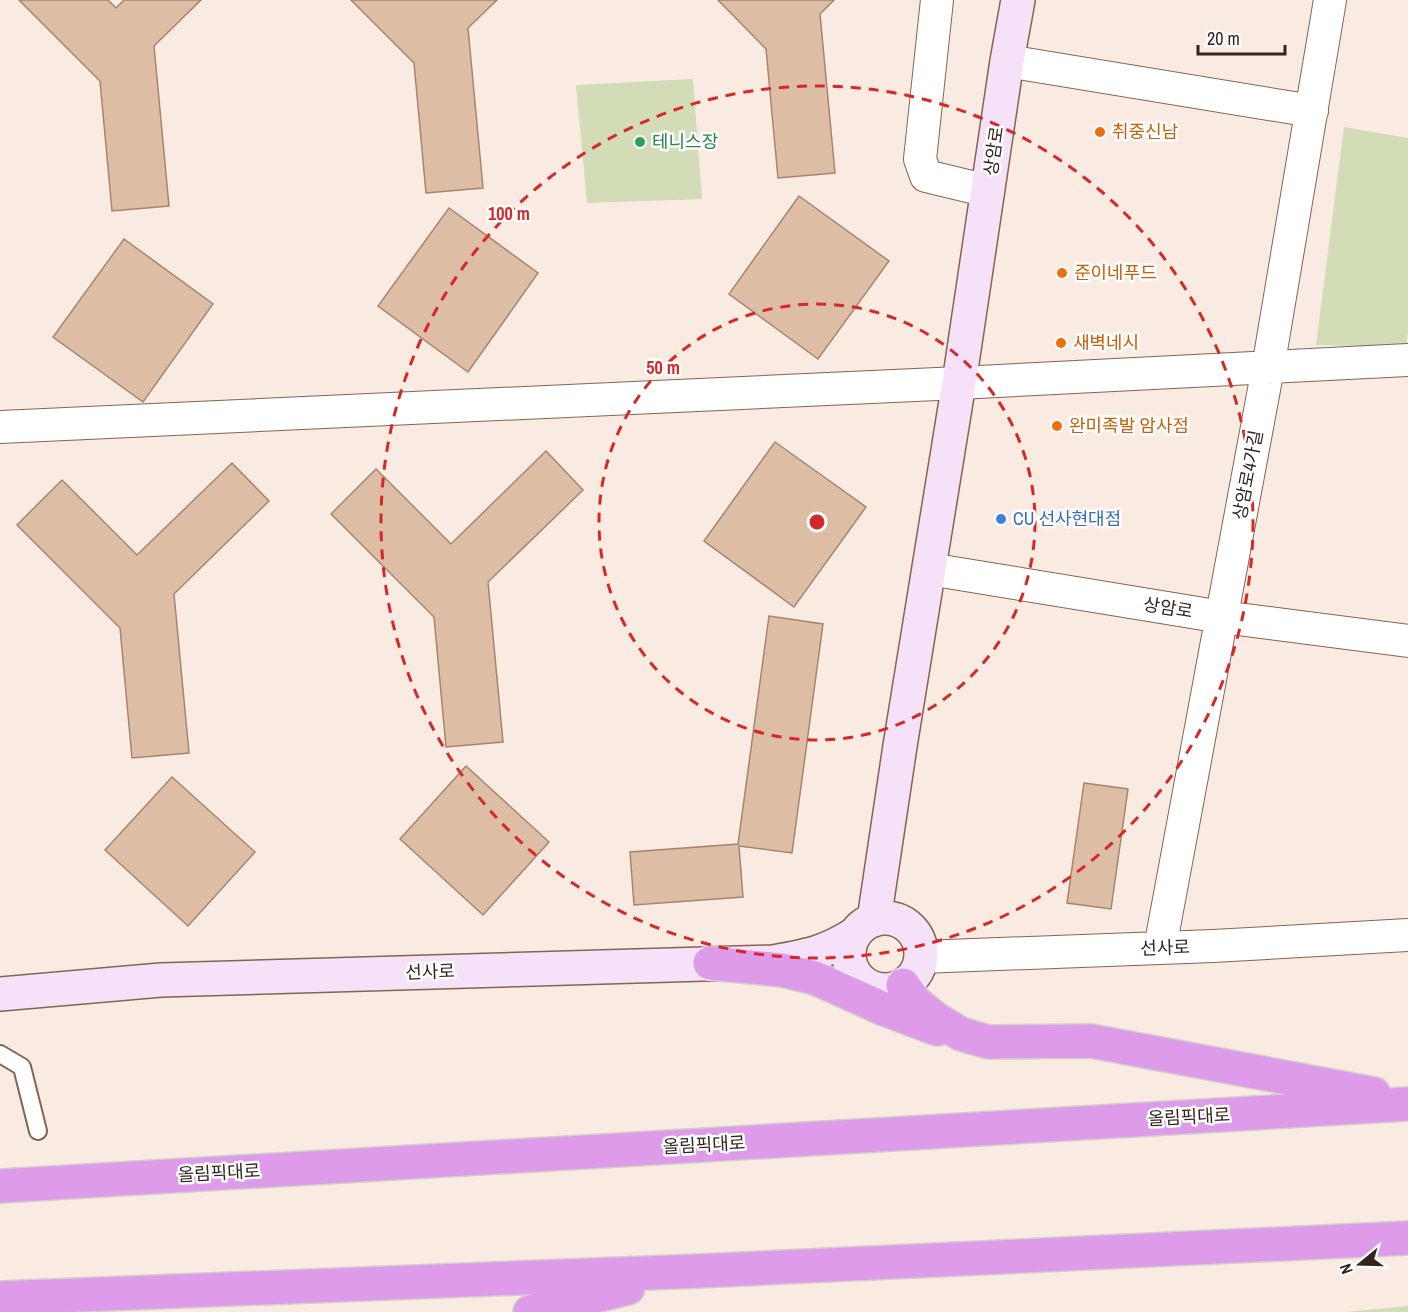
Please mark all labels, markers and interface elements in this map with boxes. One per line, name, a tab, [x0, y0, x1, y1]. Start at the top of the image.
scale bar	[1198, 18, 1285, 56]
text: 20 m	[1207, 26, 1240, 51]
place label: 취중신남	[1112, 119, 1178, 144]
street label: 상암로	[978, 125, 1009, 177]
marker: 취중신남	[1093, 125, 1107, 139]
place label: 테니스장	[652, 129, 718, 154]
marker: 테니스장	[633, 135, 647, 149]
text: 100 m	[488, 201, 530, 226]
place label: 준이네푸드	[1074, 260, 1157, 285]
marker: 준이네푸드	[1055, 266, 1069, 280]
place label: 새벽네시	[1073, 330, 1139, 355]
marker: 새벽네시	[1054, 336, 1068, 350]
text: 50 m	[646, 355, 680, 380]
place label: 완미족발 암사점	[1069, 413, 1189, 438]
marker: 완미족발 암사점	[1050, 419, 1064, 433]
street label: 상암로4가길	[1227, 428, 1268, 522]
place label: CU 선사현대점	[1013, 506, 1121, 531]
centre of rings	[807, 512, 827, 532]
marker: CU 선사현대점	[994, 512, 1008, 526]
street label: 상암로	[1142, 591, 1195, 624]
street label: 선사로	[1140, 934, 1190, 961]
street label: 선사로	[405, 958, 455, 985]
street label: 올림픽대로	[1147, 1102, 1231, 1131]
street label: 올림픽대로	[662, 1130, 746, 1159]
street label: 올림픽대로	[177, 1158, 261, 1187]
north arrow	[1330, 1234, 1390, 1294]
text: N	[1334, 1261, 1358, 1277]

